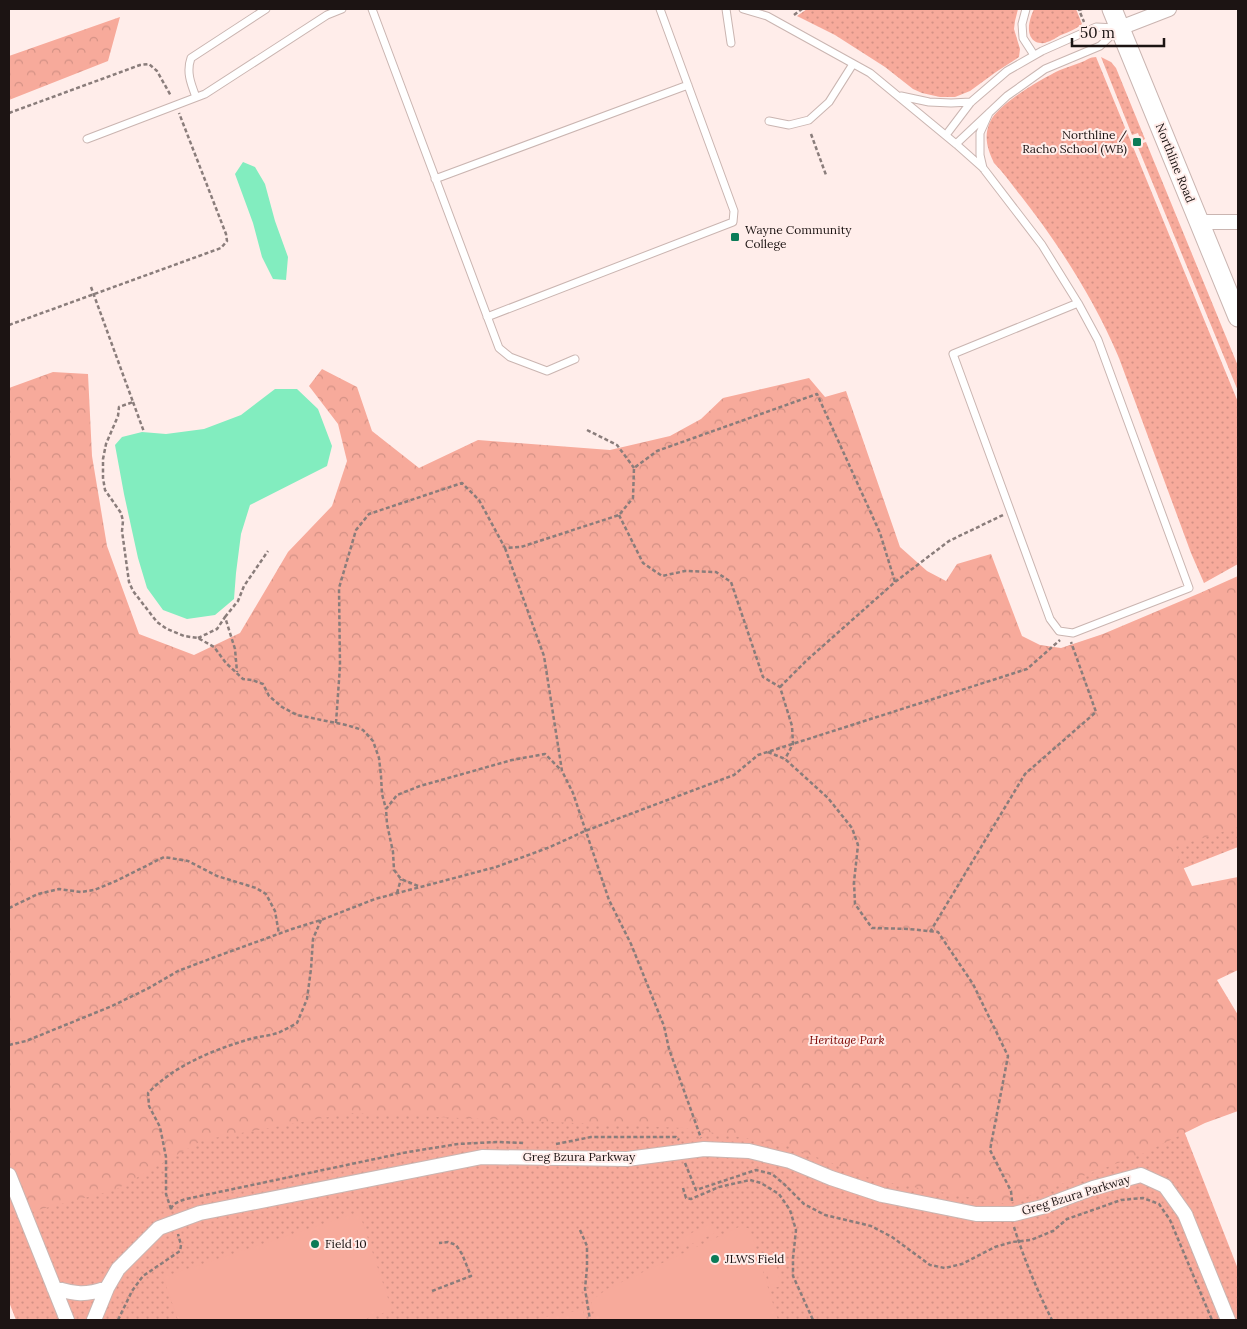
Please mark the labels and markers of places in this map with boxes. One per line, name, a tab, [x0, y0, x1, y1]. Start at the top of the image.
place label: Northline / Racho School (WB)	[1022, 127, 1128, 157]
marker: Northline / Racho School (WB)	[1131, 136, 1143, 148]
place label: Wayne Community College	[745, 222, 852, 251]
marker: Wayne Community College	[729, 231, 741, 243]
place label: Field 10	[325, 1236, 367, 1251]
marker: Field 10	[309, 1238, 321, 1250]
place label: JLWS Field	[724, 1251, 784, 1266]
marker: JLWS Field	[709, 1253, 721, 1265]

